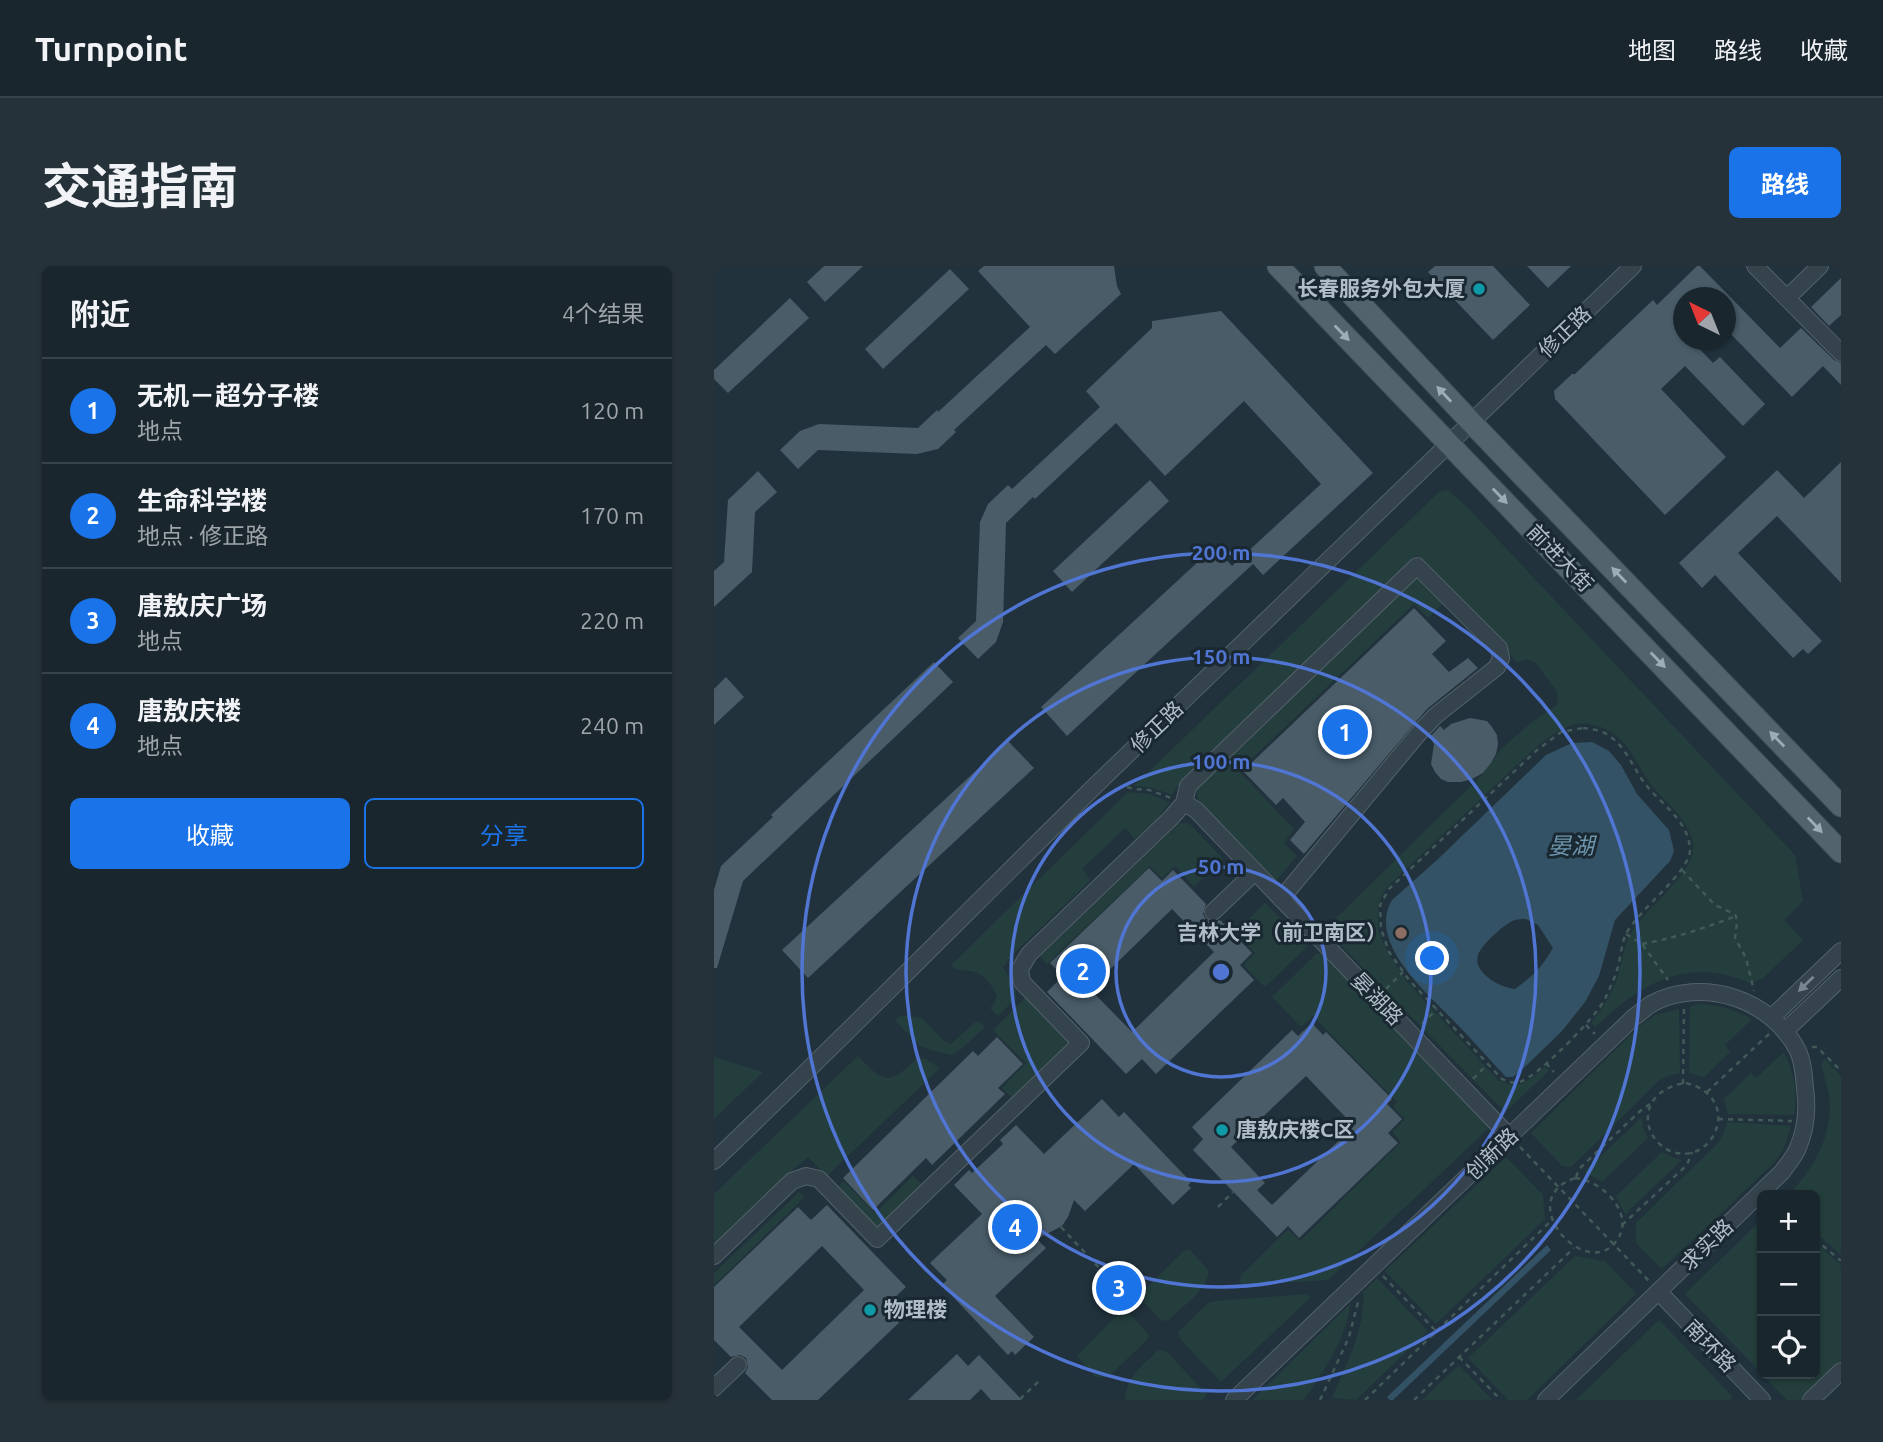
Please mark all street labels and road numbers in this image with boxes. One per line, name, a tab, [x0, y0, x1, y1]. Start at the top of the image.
street label: 修正路	[1533, 301, 1595, 362]
street label: 前进大街	[1523, 519, 1599, 596]
street label: 修正路	[1125, 696, 1187, 757]
street label: 晏湖路	[1347, 967, 1408, 1029]
street label: 创新路	[1460, 1123, 1522, 1184]
street label: 求实路	[1675, 1214, 1737, 1275]
street label: 南环路	[1680, 1314, 1741, 1376]

